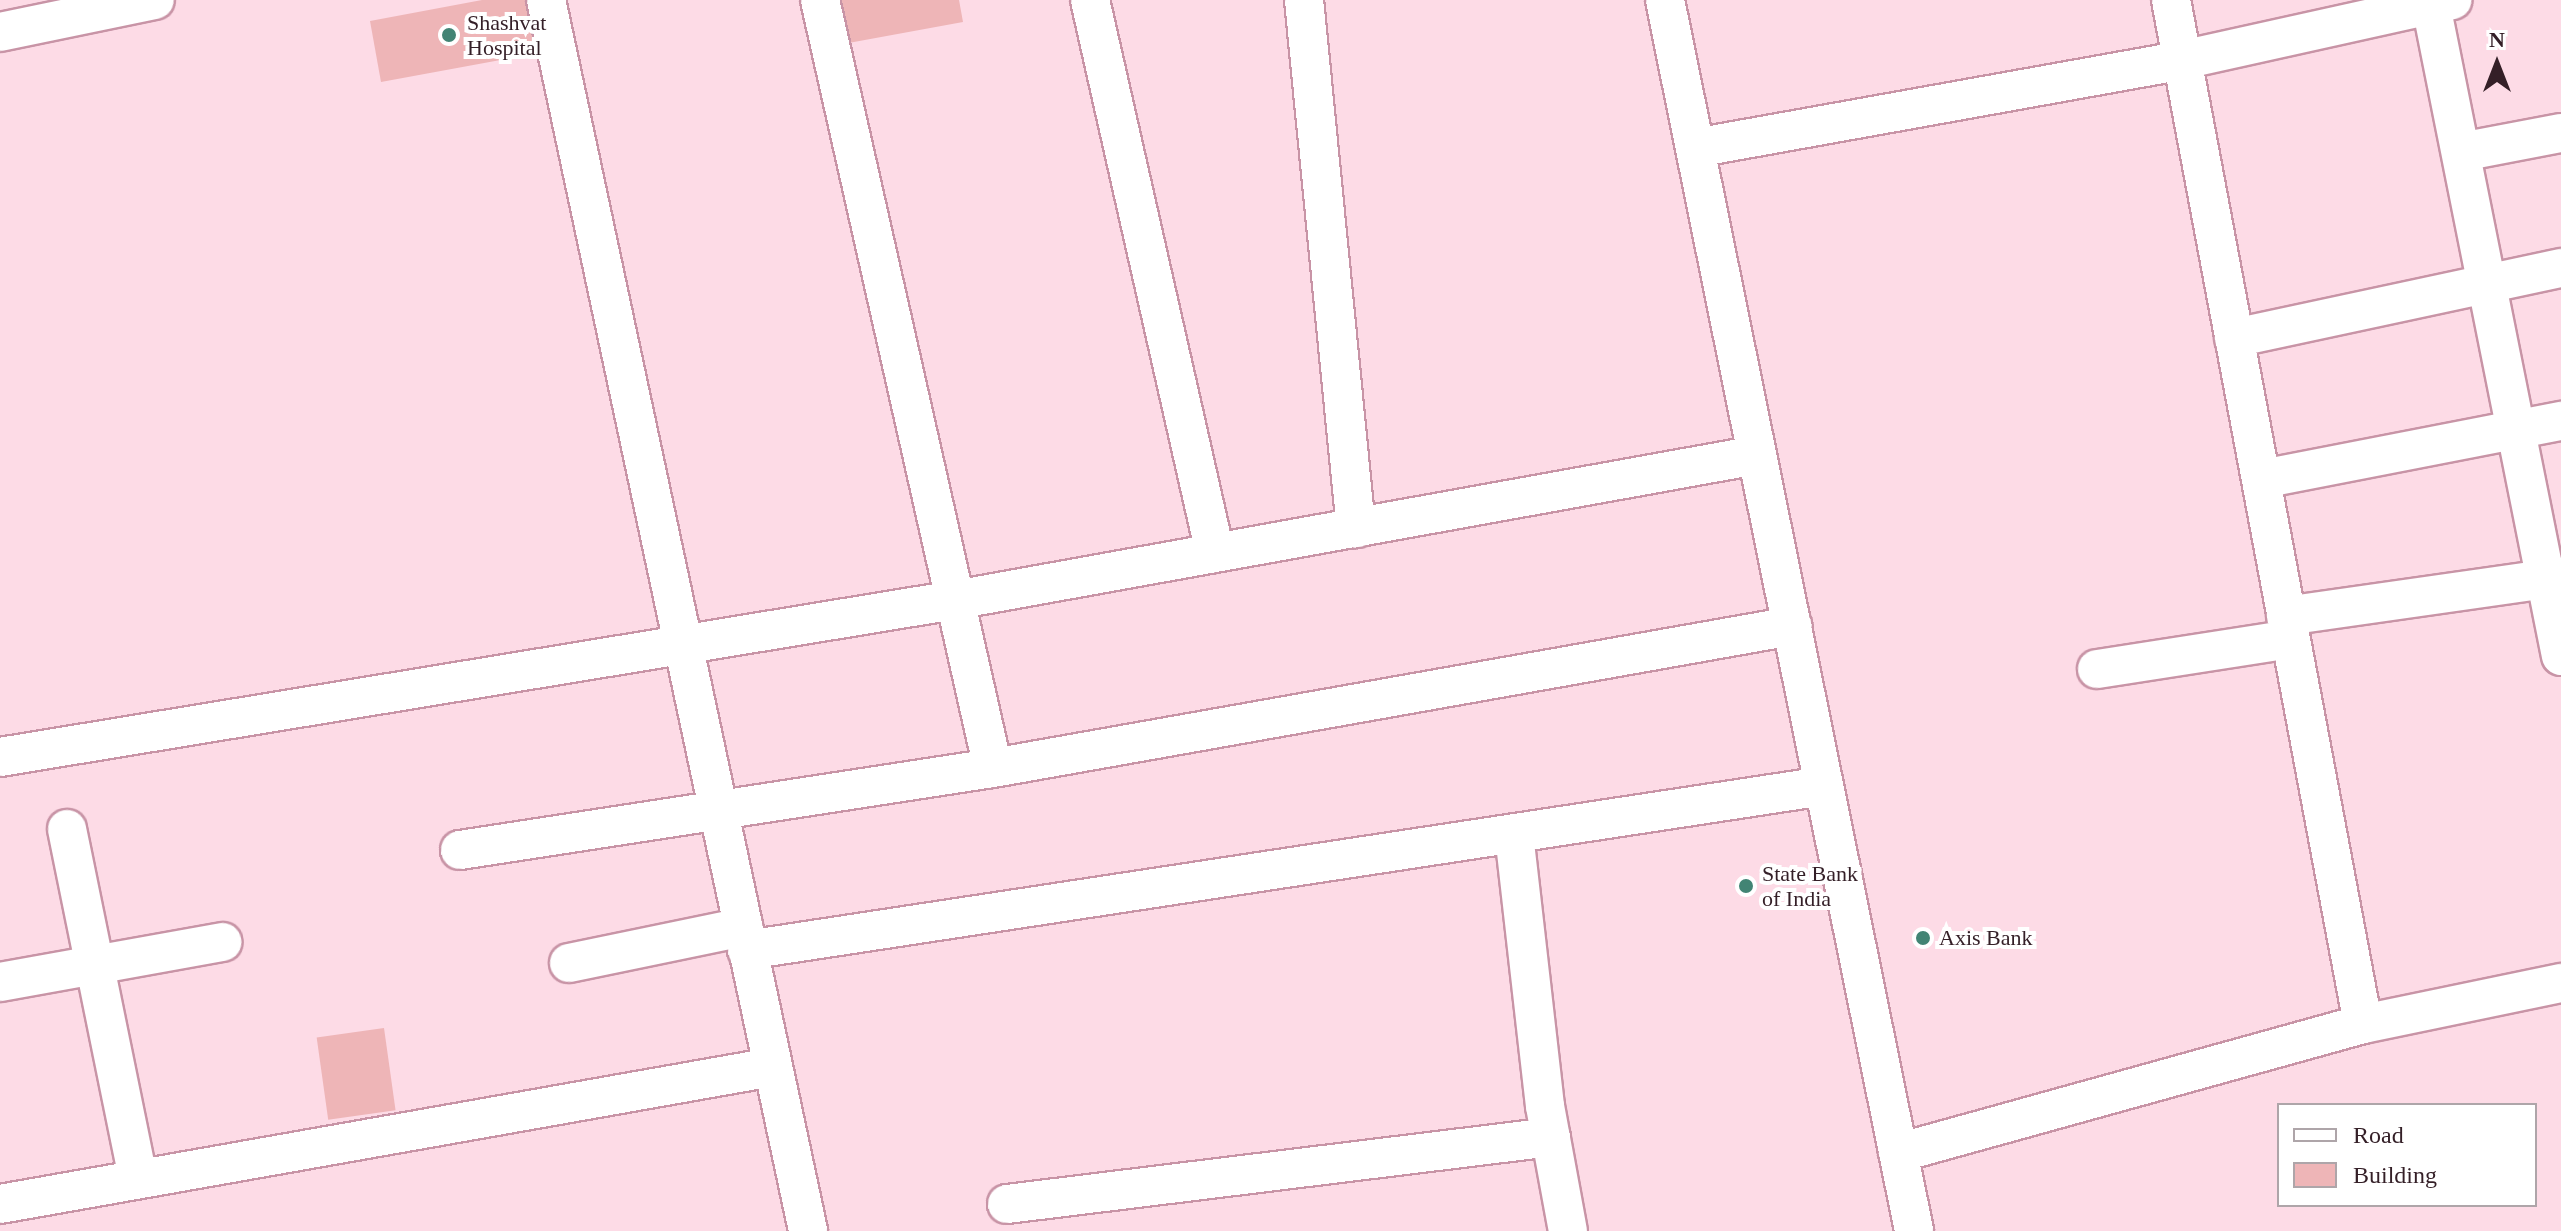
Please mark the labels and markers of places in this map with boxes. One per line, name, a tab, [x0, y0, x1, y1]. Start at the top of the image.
place label: Shashvat Hospital	[467, 9, 546, 60]
marker: Shashvat Hospital	[438, 24, 460, 46]
place label: State Bank of India	[1762, 860, 1858, 912]
marker: State Bank of India	[1737, 877, 1755, 895]
place label: Axis Bank	[1939, 925, 2032, 951]
marker: Axis Bank	[1914, 929, 1932, 947]

